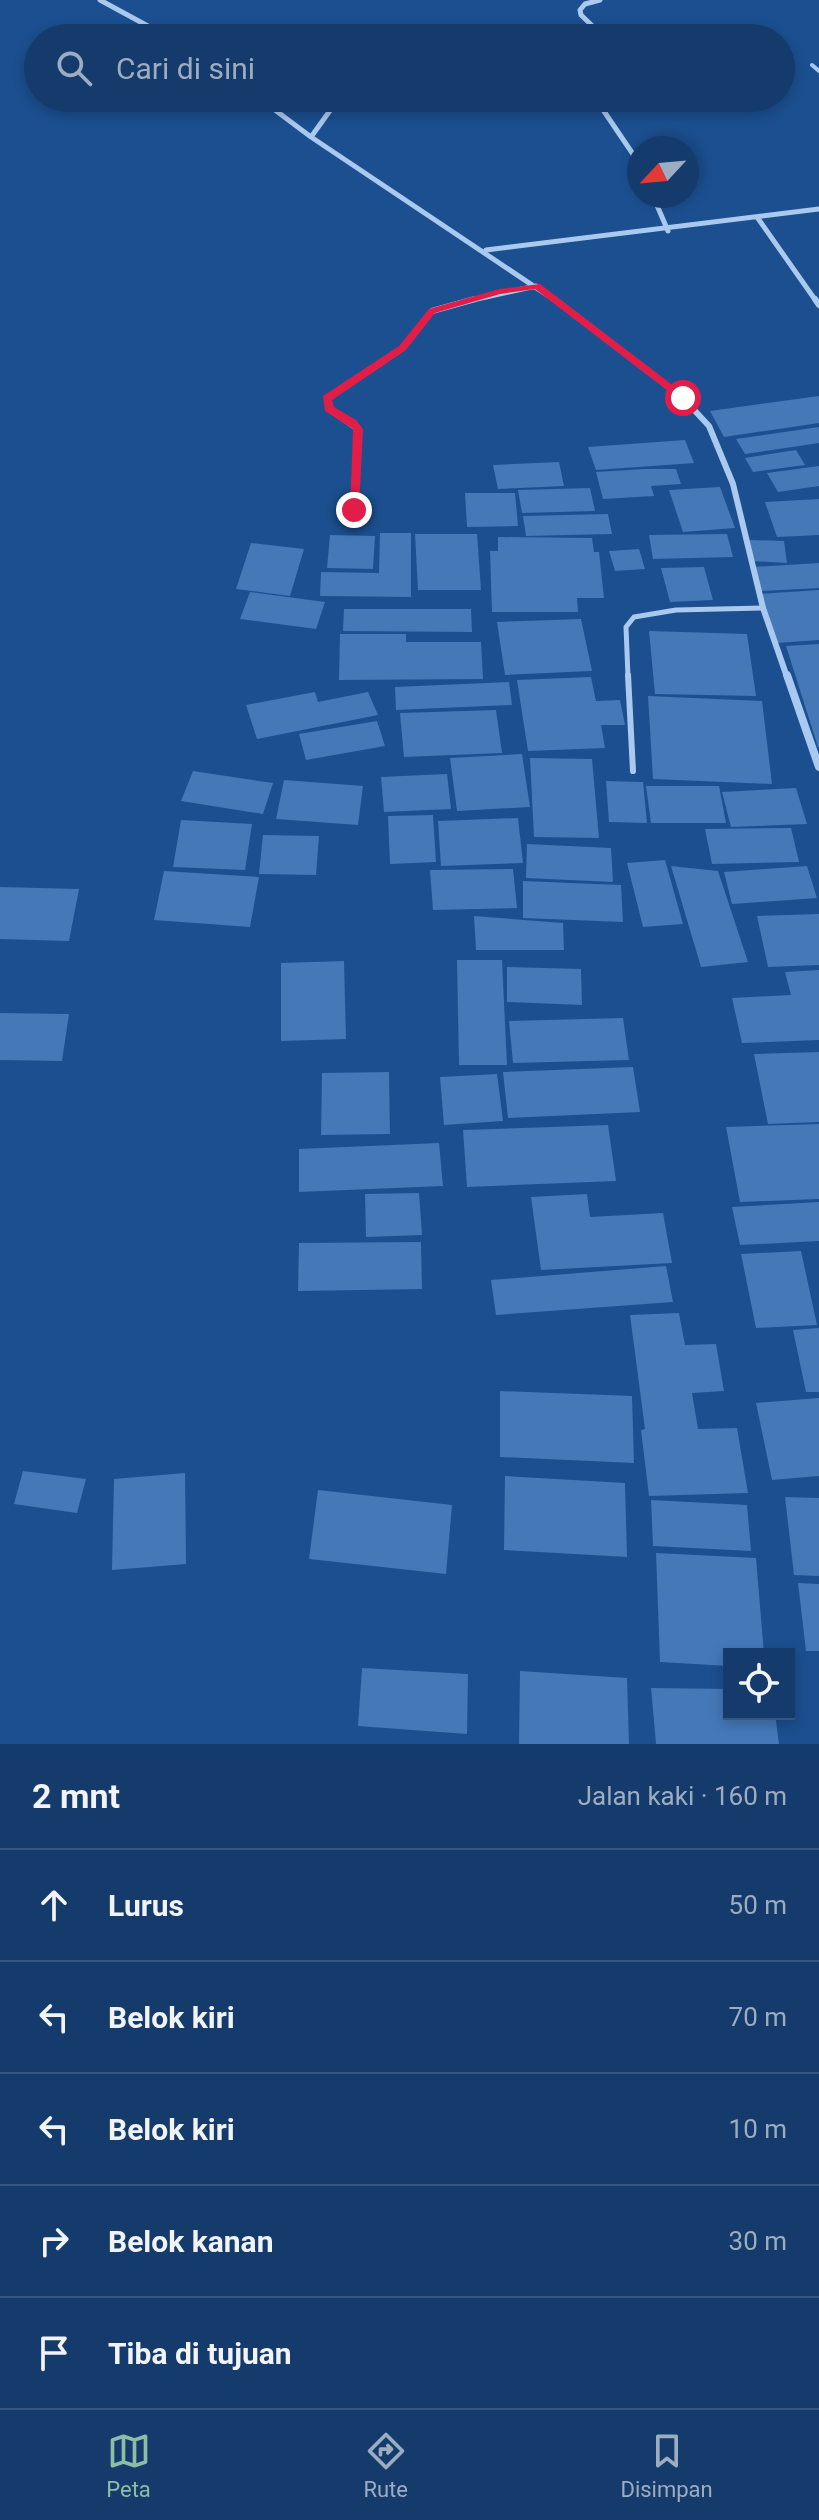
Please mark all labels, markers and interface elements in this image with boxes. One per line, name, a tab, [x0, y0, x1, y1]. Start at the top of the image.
search box	[24, 24, 795, 112]
icon: search	[52, 46, 96, 90]
text: Cari di sini	[116, 51, 255, 86]
north arrow	[627, 136, 699, 208]
route start	[665, 380, 701, 416]
route end	[336, 492, 372, 528]
map controls	[723, 1648, 795, 1720]
button: locate	[723, 1648, 795, 1720]
text: 2 mnt	[32, 1776, 120, 1816]
text: Jalan kaki · 160 m	[578, 1781, 787, 1811]
icon: ahead	[32, 1883, 76, 1927]
text: Lurus	[108, 1888, 184, 1923]
text: 50 m	[729, 1890, 787, 1920]
icon: left	[32, 1995, 76, 2039]
text: Belok kiri	[108, 2000, 235, 2035]
text: 70 m	[729, 2002, 787, 2032]
icon: left	[32, 2107, 76, 2151]
text: Belok kiri	[108, 2112, 235, 2147]
text: 10 m	[729, 2114, 787, 2144]
icon: right	[32, 2219, 76, 2263]
text: Belok kanan	[108, 2224, 273, 2259]
text: 30 m	[729, 2226, 787, 2256]
icon: arrive	[32, 2331, 76, 2375]
text: Tiba di tujuan	[108, 2336, 292, 2371]
tab: Peta	[106, 2429, 151, 2502]
tab: Rute	[363, 2429, 408, 2502]
tab: Disimpan	[620, 2429, 713, 2502]

